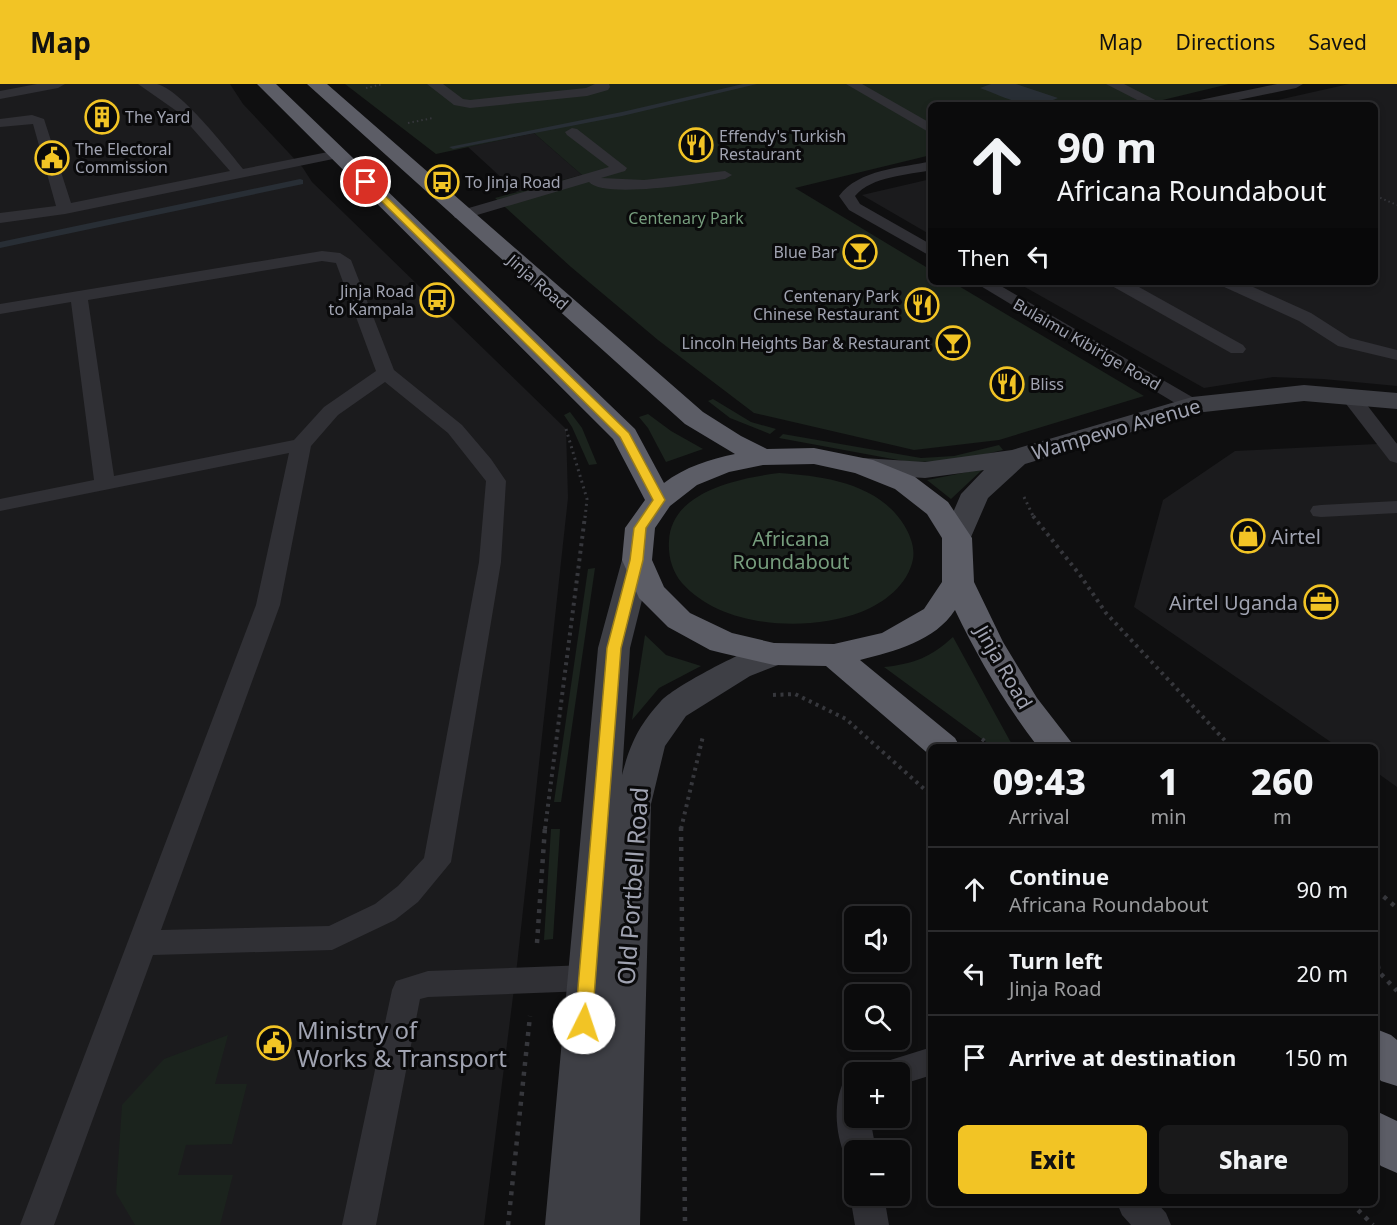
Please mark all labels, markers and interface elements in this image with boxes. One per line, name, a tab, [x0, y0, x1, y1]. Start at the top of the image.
text: Map	[30, 23, 91, 61]
text: Map	[1099, 28, 1143, 56]
text: Directions	[1176, 28, 1275, 56]
text: Saved	[1308, 28, 1367, 56]
building icon: The Yard	[84, 99, 120, 135]
place label: The Yard	[125, 106, 190, 128]
text: 90 m	[1057, 118, 1157, 175]
place label: Effendy's Turkish Restaurant	[719, 125, 846, 165]
icon: ahead	[958, 126, 1036, 204]
restaurant icon: Effendy's Turkish Restaurant	[678, 127, 714, 163]
place label: The Electoral Commission	[75, 138, 172, 178]
public building icon: The Electoral Commission	[34, 140, 70, 176]
pin	[340, 156, 391, 207]
bus stop icon: To Jinja Road	[424, 164, 460, 200]
icon: arrive	[349, 165, 382, 198]
place label: To Jinja Road	[465, 171, 561, 193]
text: Africana Roundabout	[1057, 172, 1326, 209]
park label: Centenary Park	[628, 207, 744, 229]
bar icon: Blue Bar	[842, 234, 878, 270]
icon: left	[1022, 240, 1055, 273]
place label: Blue Bar	[773, 241, 837, 263]
text: Then	[958, 242, 1010, 272]
street label: Jinja Road	[501, 248, 573, 315]
place label: Jinja Road to Kampala	[329, 280, 414, 320]
bus stop icon: Jinja Road to Kampala	[419, 282, 455, 318]
place label: Centenary Park Chinese Restaurant	[753, 285, 899, 325]
restaurant icon: Centenary Park Chinese Restaurant	[904, 287, 940, 323]
street label: Bulaimu Kibirige Road	[1009, 293, 1165, 395]
bar icon: Lincoln Heights Bar & Restaurant	[935, 325, 971, 361]
place label: Lincoln Heights Bar & Restaurant	[682, 332, 930, 354]
restaurant icon: Bliss	[989, 366, 1025, 402]
place label: Bliss	[1030, 373, 1064, 395]
street label: Wampewo Avenue	[1028, 392, 1204, 466]
shop icon: Airtel	[1230, 518, 1266, 554]
place label: Airtel	[1271, 523, 1321, 550]
park label: Africana Roundabout	[733, 525, 849, 575]
office icon: Airtel Uganda	[1303, 584, 1339, 620]
place label: Airtel Uganda	[1169, 589, 1298, 616]
street label: Jinja Road	[968, 618, 1039, 714]
text: 09:43	[992, 757, 1086, 806]
text: 1	[1158, 757, 1179, 806]
text: 260	[1251, 757, 1314, 806]
street label: Old Portbell Road	[609, 786, 655, 986]
text: Arrival	[1009, 803, 1070, 830]
text: min	[1150, 803, 1187, 830]
text: m	[1273, 803, 1292, 830]
text: Continue	[1009, 861, 1109, 891]
icon: ahead	[958, 873, 991, 906]
text: 90 m	[1297, 874, 1348, 904]
text: Africana Roundabout	[1009, 891, 1208, 918]
map controls	[844, 906, 910, 1206]
button: sound	[844, 906, 910, 972]
text: Turn left	[1009, 945, 1103, 975]
icon: left	[958, 957, 991, 990]
text: 20 m	[1297, 958, 1348, 988]
text: Jinja Road	[1009, 975, 1102, 1002]
button: search	[844, 984, 910, 1050]
position arrow	[552, 991, 616, 1055]
place label: Ministry of Works & Transport	[297, 1013, 507, 1074]
public building icon: Ministry of Works & Transport	[256, 1025, 292, 1061]
icon: arrive	[958, 1041, 991, 1074]
text: Arrive at destination	[1009, 1042, 1236, 1072]
text: 150 m	[1284, 1042, 1348, 1072]
button: +	[844, 1062, 910, 1128]
button: Exit	[958, 1125, 1147, 1194]
button: Share	[1159, 1125, 1348, 1194]
button: −	[844, 1140, 910, 1206]

